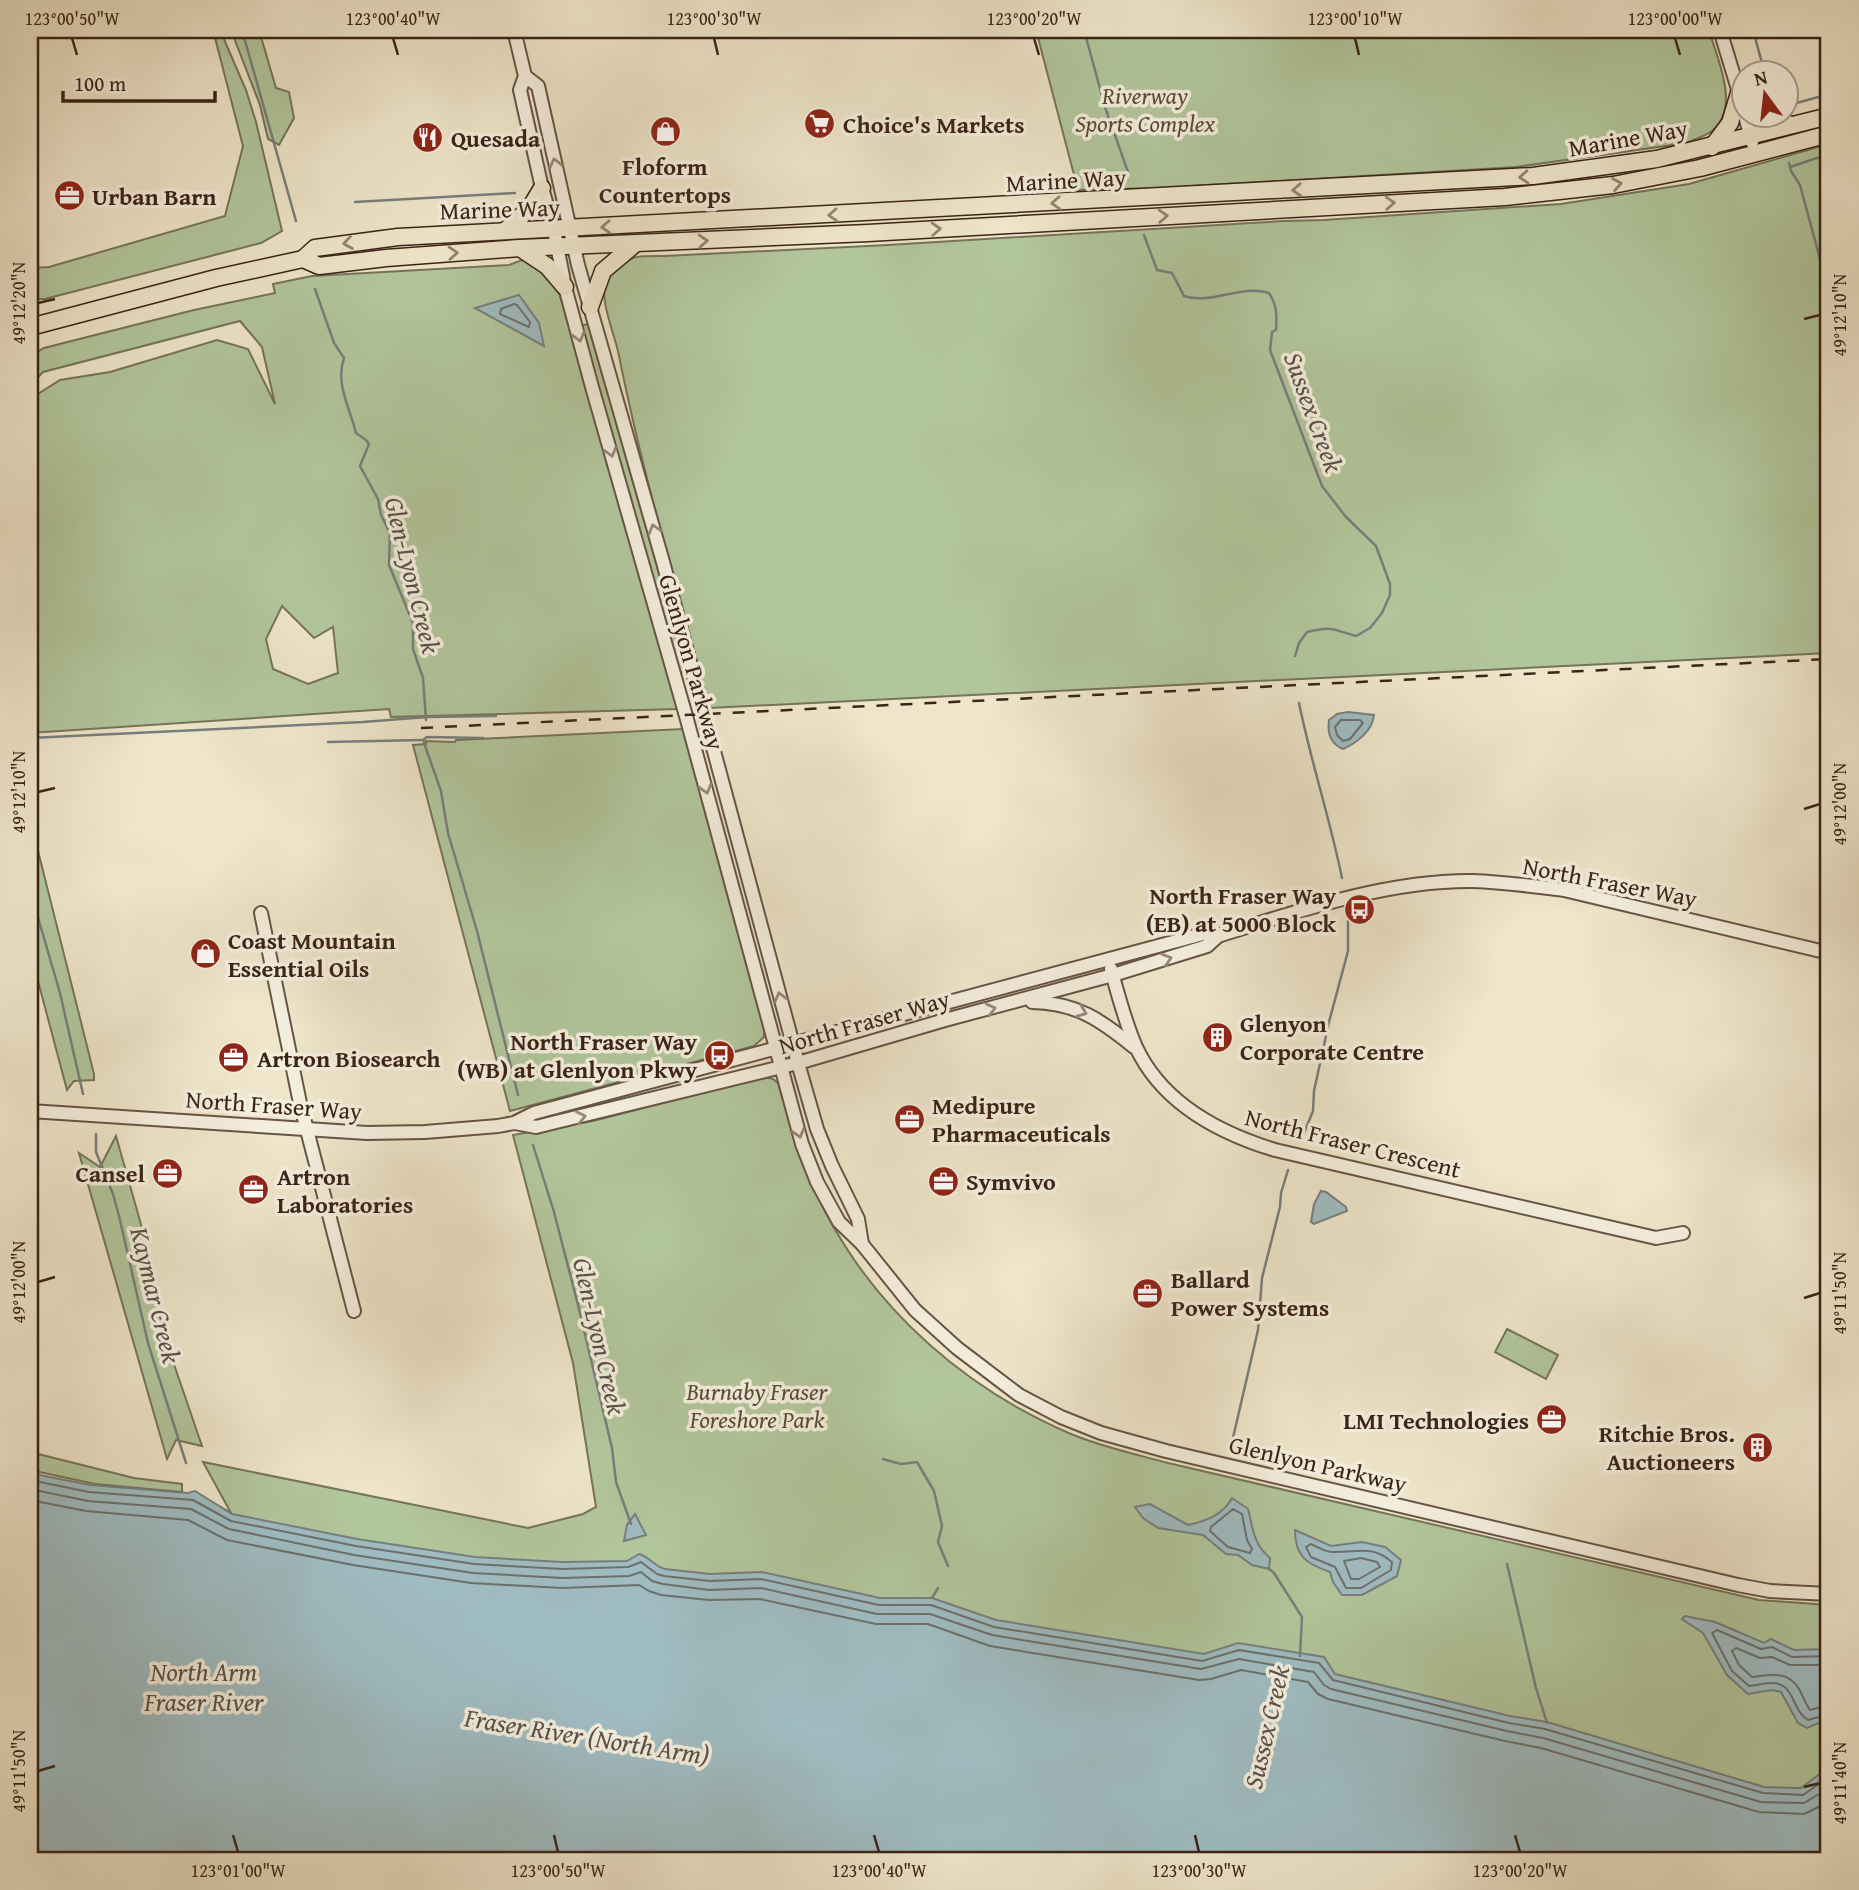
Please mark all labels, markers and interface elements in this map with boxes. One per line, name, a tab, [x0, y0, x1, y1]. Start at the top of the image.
text: 123°00'50"W	[25, 5, 120, 32]
text: 123°00'40"W	[346, 5, 441, 32]
text: 123°00'30"W	[667, 5, 762, 32]
text: 123°00'20"W	[987, 5, 1082, 32]
text: 123°00'10"W	[1308, 5, 1403, 32]
text: 123°00'00"W	[1628, 5, 1723, 32]
scale bar	[63, 60, 215, 104]
north arrow	[1730, 60, 1800, 130]
text: N	[1751, 62, 1771, 93]
text: 100 m	[74, 68, 126, 99]
park label: Riverway Sports Complex	[1075, 78, 1215, 141]
supermarket icon: Choice's Markets	[803, 107, 837, 141]
place label: Choice's Markets	[843, 107, 1024, 142]
street label: Marine Way	[1566, 110, 1690, 166]
shop icon: Floform Countertops	[648, 115, 682, 149]
restaurant icon: Quesada	[411, 121, 445, 155]
place label: Quesada	[451, 121, 541, 156]
place label: Floform Countertops	[599, 149, 731, 212]
one-way arrow	[549, 157, 564, 169]
street label: Marine Way	[1005, 159, 1127, 201]
one-way arrow	[1518, 169, 1529, 184]
one-way arrow	[1611, 177, 1623, 192]
office icon: Urban Barn	[52, 179, 86, 213]
place label: Urban Barn	[92, 179, 216, 214]
one-way arrow	[1291, 182, 1302, 197]
street label: Marine Way	[439, 189, 561, 229]
one-way arrow	[1051, 196, 1062, 211]
one-way arrow	[1385, 196, 1396, 211]
one-way arrow	[828, 208, 839, 223]
one-way arrow	[1158, 209, 1169, 224]
one-way arrow	[600, 220, 611, 235]
one-way arrow	[931, 222, 942, 237]
one-way arrow	[698, 233, 709, 248]
one-way arrow	[342, 235, 354, 250]
one-way arrow	[448, 246, 459, 261]
text: 49°12'20"N	[5, 261, 32, 344]
text: 49°12'10"N	[1826, 273, 1853, 356]
one-way arrow	[571, 331, 585, 343]
water label: Sussex Creek	[1274, 346, 1354, 478]
one-way arrow	[602, 446, 617, 458]
water label: Glen-Lyon Creek	[375, 493, 451, 657]
one-way arrow	[648, 524, 662, 536]
street label: Glenlyon Parkway	[650, 570, 734, 754]
text: 49°12'10"N	[5, 750, 32, 833]
text: 49°12'00"N	[1826, 762, 1853, 845]
one-way arrow	[698, 783, 712, 795]
street label: North Fraser Way	[1520, 848, 1700, 916]
place label: North Fraser Way (EB) at 5000 Block	[1146, 878, 1337, 941]
bus stop icon: North Fraser Way (EB) at 5000 Block	[1342, 892, 1376, 926]
place label: Coast Mountain Essential Oils	[228, 923, 396, 986]
shop icon: Coast Mountain Essential Oils	[188, 937, 222, 971]
one-way arrow	[1161, 952, 1173, 967]
street label: North Fraser Way	[774, 981, 954, 1063]
one-way arrow	[774, 991, 788, 1003]
one-way arrow	[985, 1003, 997, 1017]
one-way arrow	[1075, 1004, 1087, 1018]
place label: Glenyon Corporate Centre	[1240, 1006, 1424, 1069]
building icon: Glenyon Corporate Centre	[1200, 1020, 1234, 1054]
place label: North Fraser Way (WB) at Glenlyon Pkwy	[457, 1024, 698, 1087]
bus stop icon: North Fraser Way (WB) at Glenlyon Pkwy	[703, 1038, 737, 1072]
office icon: Artron Biosearch	[217, 1041, 251, 1075]
place label: Artron Biosearch	[257, 1041, 440, 1076]
street label: North Fraser Way	[185, 1081, 363, 1129]
place label: Medipure Pharmaceuticals	[932, 1088, 1111, 1151]
street label: North Fraser Crescent	[1242, 1099, 1465, 1187]
office icon: Medipure Pharmaceuticals	[892, 1102, 926, 1136]
one-way arrow	[575, 1111, 587, 1126]
one-way arrow	[791, 1127, 806, 1139]
place label: Cansel	[75, 1156, 146, 1191]
office icon: Cansel	[151, 1156, 185, 1190]
place label: Artron Laboratories	[277, 1159, 413, 1222]
office icon: Symvivo	[926, 1164, 960, 1198]
place label: Symvivo	[966, 1164, 1056, 1199]
office icon: Artron Laboratories	[237, 1173, 271, 1207]
water label: Kaymar Creek	[120, 1222, 192, 1367]
text: 49°12'00"N	[5, 1240, 32, 1323]
text: 49°11'50"N	[1826, 1251, 1853, 1334]
water label: Glen-Lyon Creek	[563, 1254, 637, 1418]
place label: Ballard Power Systems	[1171, 1262, 1329, 1325]
office icon: Ballard Power Systems	[1131, 1276, 1165, 1310]
park label: Burnaby Fraser Foreshore Park	[685, 1374, 829, 1437]
place label: LMI Technologies	[1343, 1403, 1529, 1438]
office icon: LMI Technologies	[1535, 1403, 1569, 1437]
place label: Ritchie Bros. Auctioneers	[1599, 1416, 1735, 1479]
street label: Glenlyon Parkway	[1226, 1427, 1410, 1501]
building icon: Ritchie Bros. Auctioneers	[1741, 1430, 1775, 1464]
water label: North Arm Fraser River	[143, 1652, 265, 1721]
water label: Sussex Creek	[1233, 1661, 1299, 1792]
water label: Fraser River (North Arm)	[461, 1697, 712, 1775]
text: 49°11'50"N	[5, 1729, 32, 1812]
text: 49°11'40"N	[1826, 1741, 1853, 1824]
text: 123°01'00"W	[191, 1857, 286, 1884]
text: 123°00'50"W	[511, 1857, 606, 1884]
text: 123°00'40"W	[832, 1857, 927, 1884]
text: 123°00'30"W	[1152, 1857, 1247, 1884]
text: 123°00'20"W	[1473, 1857, 1568, 1884]

